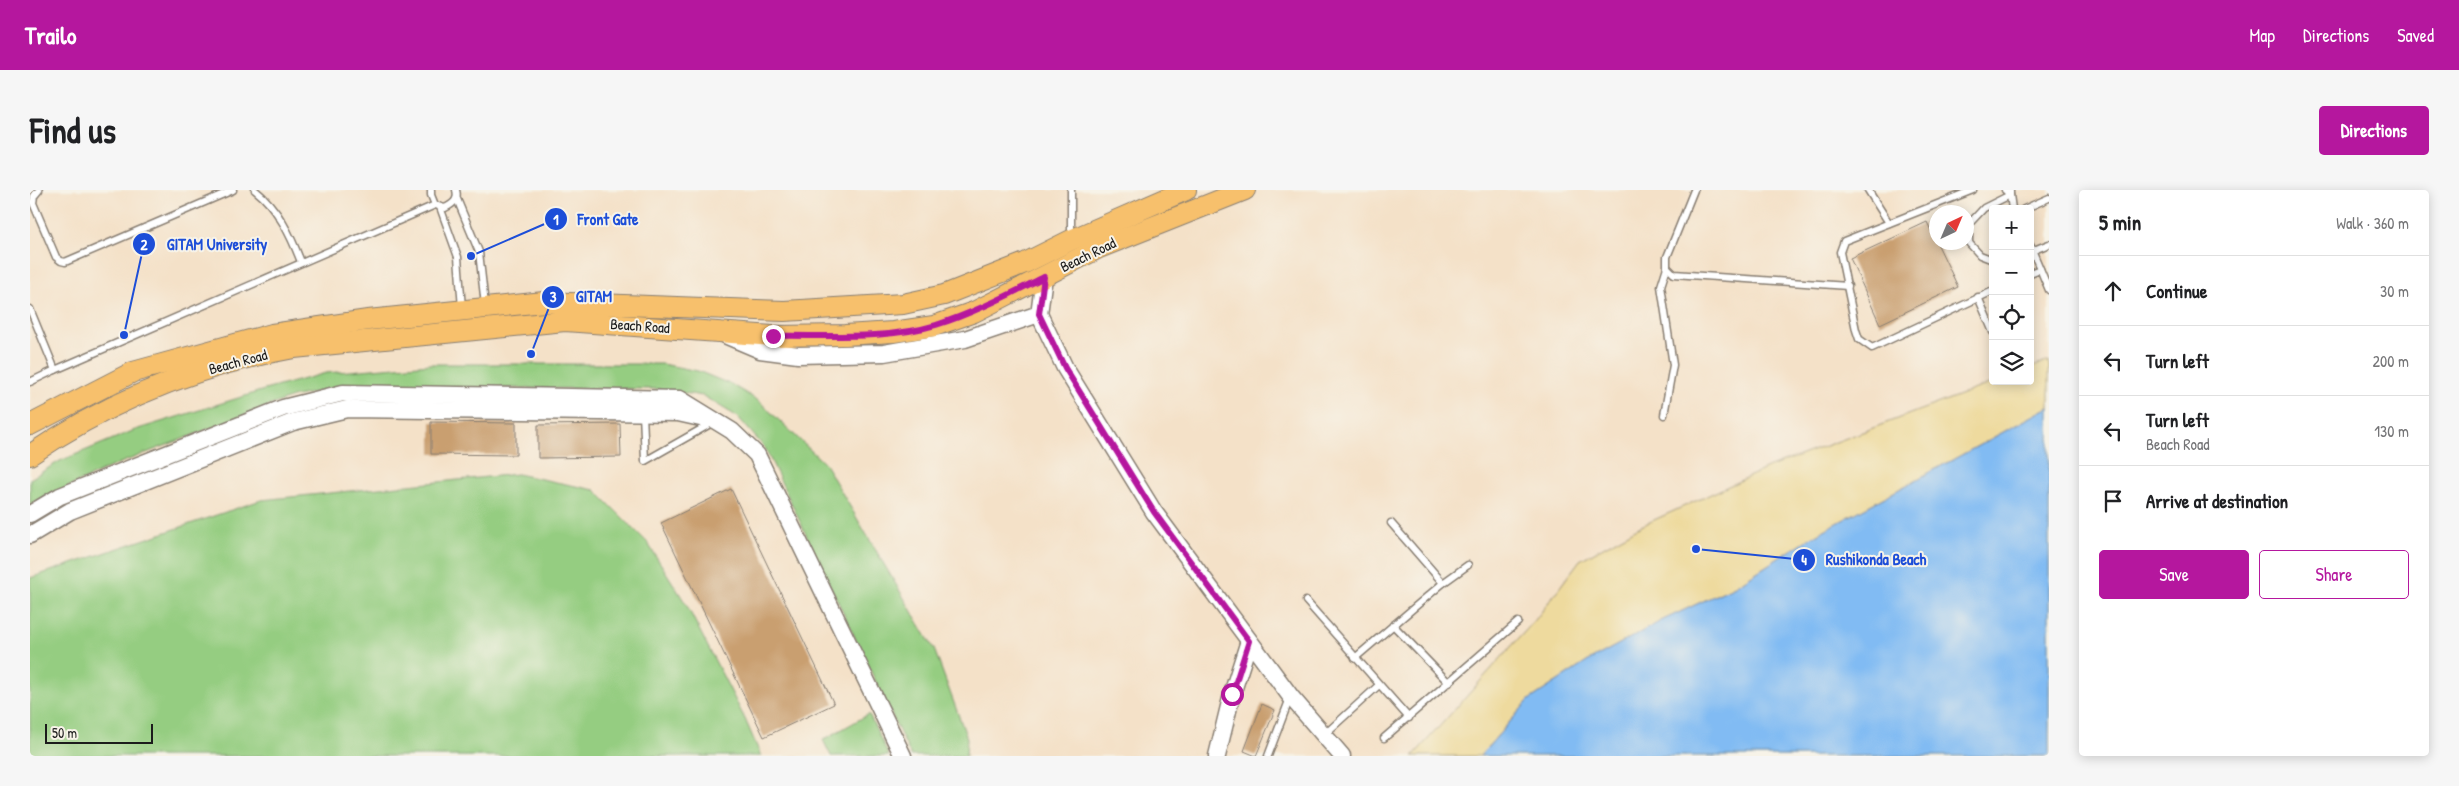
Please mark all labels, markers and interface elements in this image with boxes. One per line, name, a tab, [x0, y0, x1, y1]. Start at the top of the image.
text: Trailo	[25, 19, 76, 51]
text: Map	[2250, 23, 2275, 48]
text: Directions	[2303, 23, 2369, 48]
text: Saved	[2397, 23, 2434, 48]
button: Directions	[2319, 106, 2429, 155]
text: Find us	[30, 107, 116, 154]
callout: Front Gate	[543, 204, 649, 235]
north arrow	[1929, 205, 1974, 250]
map controls	[1989, 205, 2034, 385]
button: +	[1989, 205, 2034, 250]
text: Front Gate	[577, 208, 639, 230]
text: 5 min	[2099, 208, 2141, 237]
text: 1	[553, 209, 559, 230]
text: Walk · 360 m	[2336, 212, 2409, 234]
callout: GITAM University	[131, 229, 277, 260]
street label: Beach Road	[1056, 232, 1119, 277]
text: GITAM University	[167, 233, 267, 256]
text: 2	[140, 234, 148, 255]
button: −	[1989, 250, 2034, 295]
icon: ahead	[2099, 277, 2127, 305]
text: Continue	[2146, 278, 2207, 304]
text: 30 m	[2380, 280, 2409, 302]
callout: GITAM	[541, 281, 622, 312]
text: GITAM	[576, 285, 613, 307]
text: 3	[550, 286, 557, 307]
button: locate	[1989, 295, 2034, 340]
street label: Beach Road	[610, 313, 671, 338]
route end	[762, 325, 785, 348]
button: layers	[1989, 340, 2034, 385]
street label: Beach Road	[206, 344, 270, 379]
icon: left	[2099, 347, 2127, 375]
text: Turn left	[2146, 348, 2209, 374]
text: 200 m	[2373, 350, 2409, 372]
text: Turn left	[2146, 407, 2209, 433]
icon: left	[2099, 417, 2127, 445]
text: 130 m	[2374, 420, 2409, 442]
text: Beach Road	[2146, 433, 2210, 455]
icon: arrive	[2099, 487, 2127, 515]
text: Arrive at destination	[2146, 488, 2288, 514]
callout: Rushikonda Beach	[1791, 544, 1937, 575]
text: Rushikonda Beach	[1826, 548, 1926, 570]
text: 4	[1801, 549, 1807, 570]
button: Save	[2099, 550, 2249, 599]
button: Share	[2259, 550, 2409, 599]
route start	[1221, 683, 1244, 706]
scale bar	[45, 721, 152, 744]
text: 50 m	[52, 723, 77, 742]

